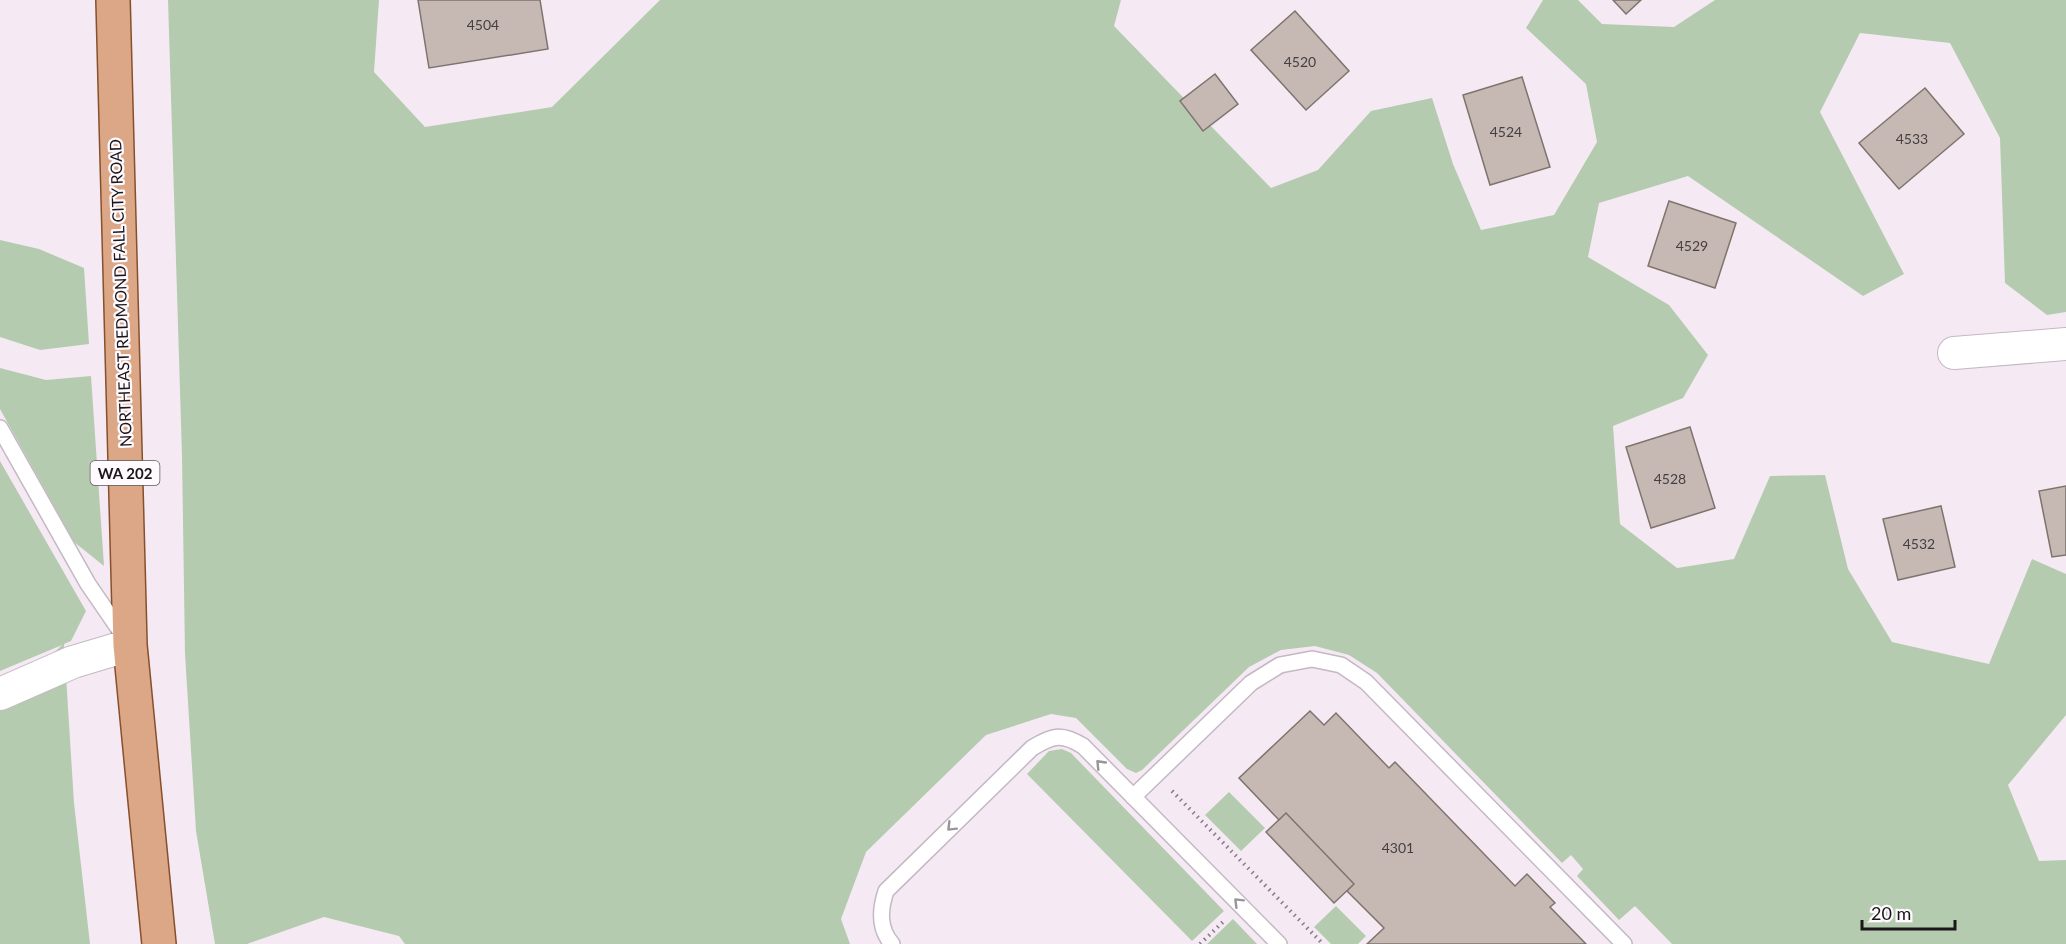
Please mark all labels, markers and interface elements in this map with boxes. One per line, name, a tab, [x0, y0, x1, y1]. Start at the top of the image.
house number: 4504	[467, 16, 499, 33]
house number: 4520	[1284, 53, 1316, 70]
house number: 4524	[1490, 123, 1522, 140]
house number: 4533	[1896, 130, 1928, 147]
street label: NORTHEAST REDMOND FALL CITY ROAD	[105, 139, 135, 447]
house number: 4529	[1676, 237, 1708, 254]
road number: WA 202	[90, 461, 160, 485]
house number: 4528	[1654, 470, 1686, 487]
house number: 4532	[1903, 535, 1935, 552]
one-way arrow	[1097, 760, 1108, 771]
one-way arrow	[947, 821, 958, 831]
house number: 4301	[1382, 839, 1414, 856]
scale bar	[1862, 893, 1955, 931]
one-way arrow	[1234, 899, 1245, 910]
text: 20 m	[1871, 902, 1911, 924]

